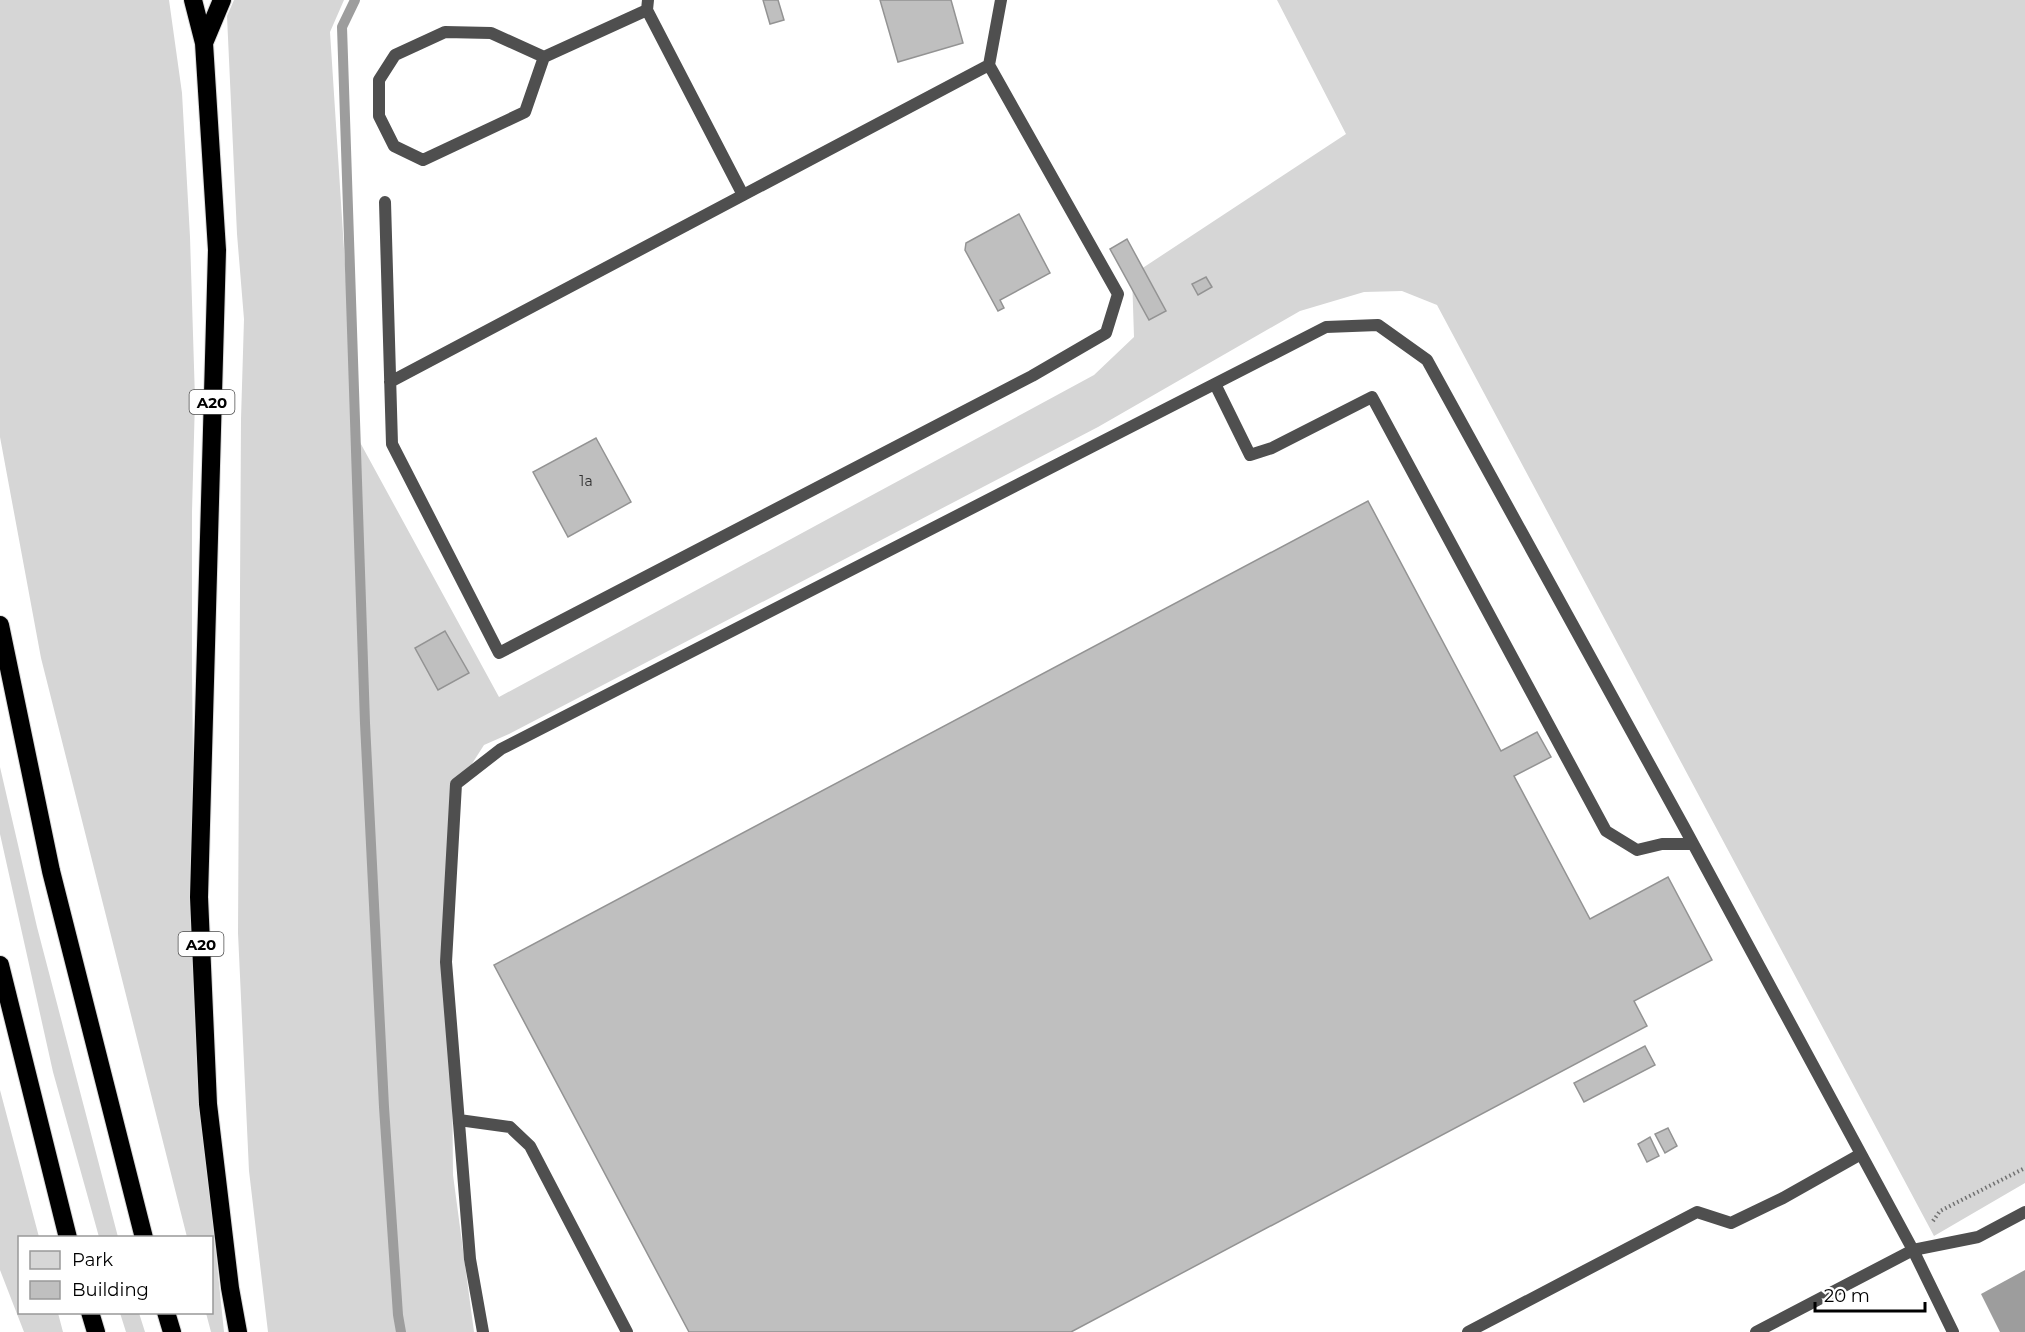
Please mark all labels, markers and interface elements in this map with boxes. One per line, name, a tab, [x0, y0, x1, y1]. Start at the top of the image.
road number: A20	[190, 390, 234, 414]
house number: 1a	[579, 472, 593, 490]
road number: A20	[178, 932, 224, 956]
legend	[18, 1236, 213, 1314]
text: Park	[72, 1249, 113, 1271]
scale bar	[1815, 1275, 1924, 1313]
text: Building	[72, 1279, 149, 1301]
text: 20 m	[1824, 1285, 1870, 1307]

